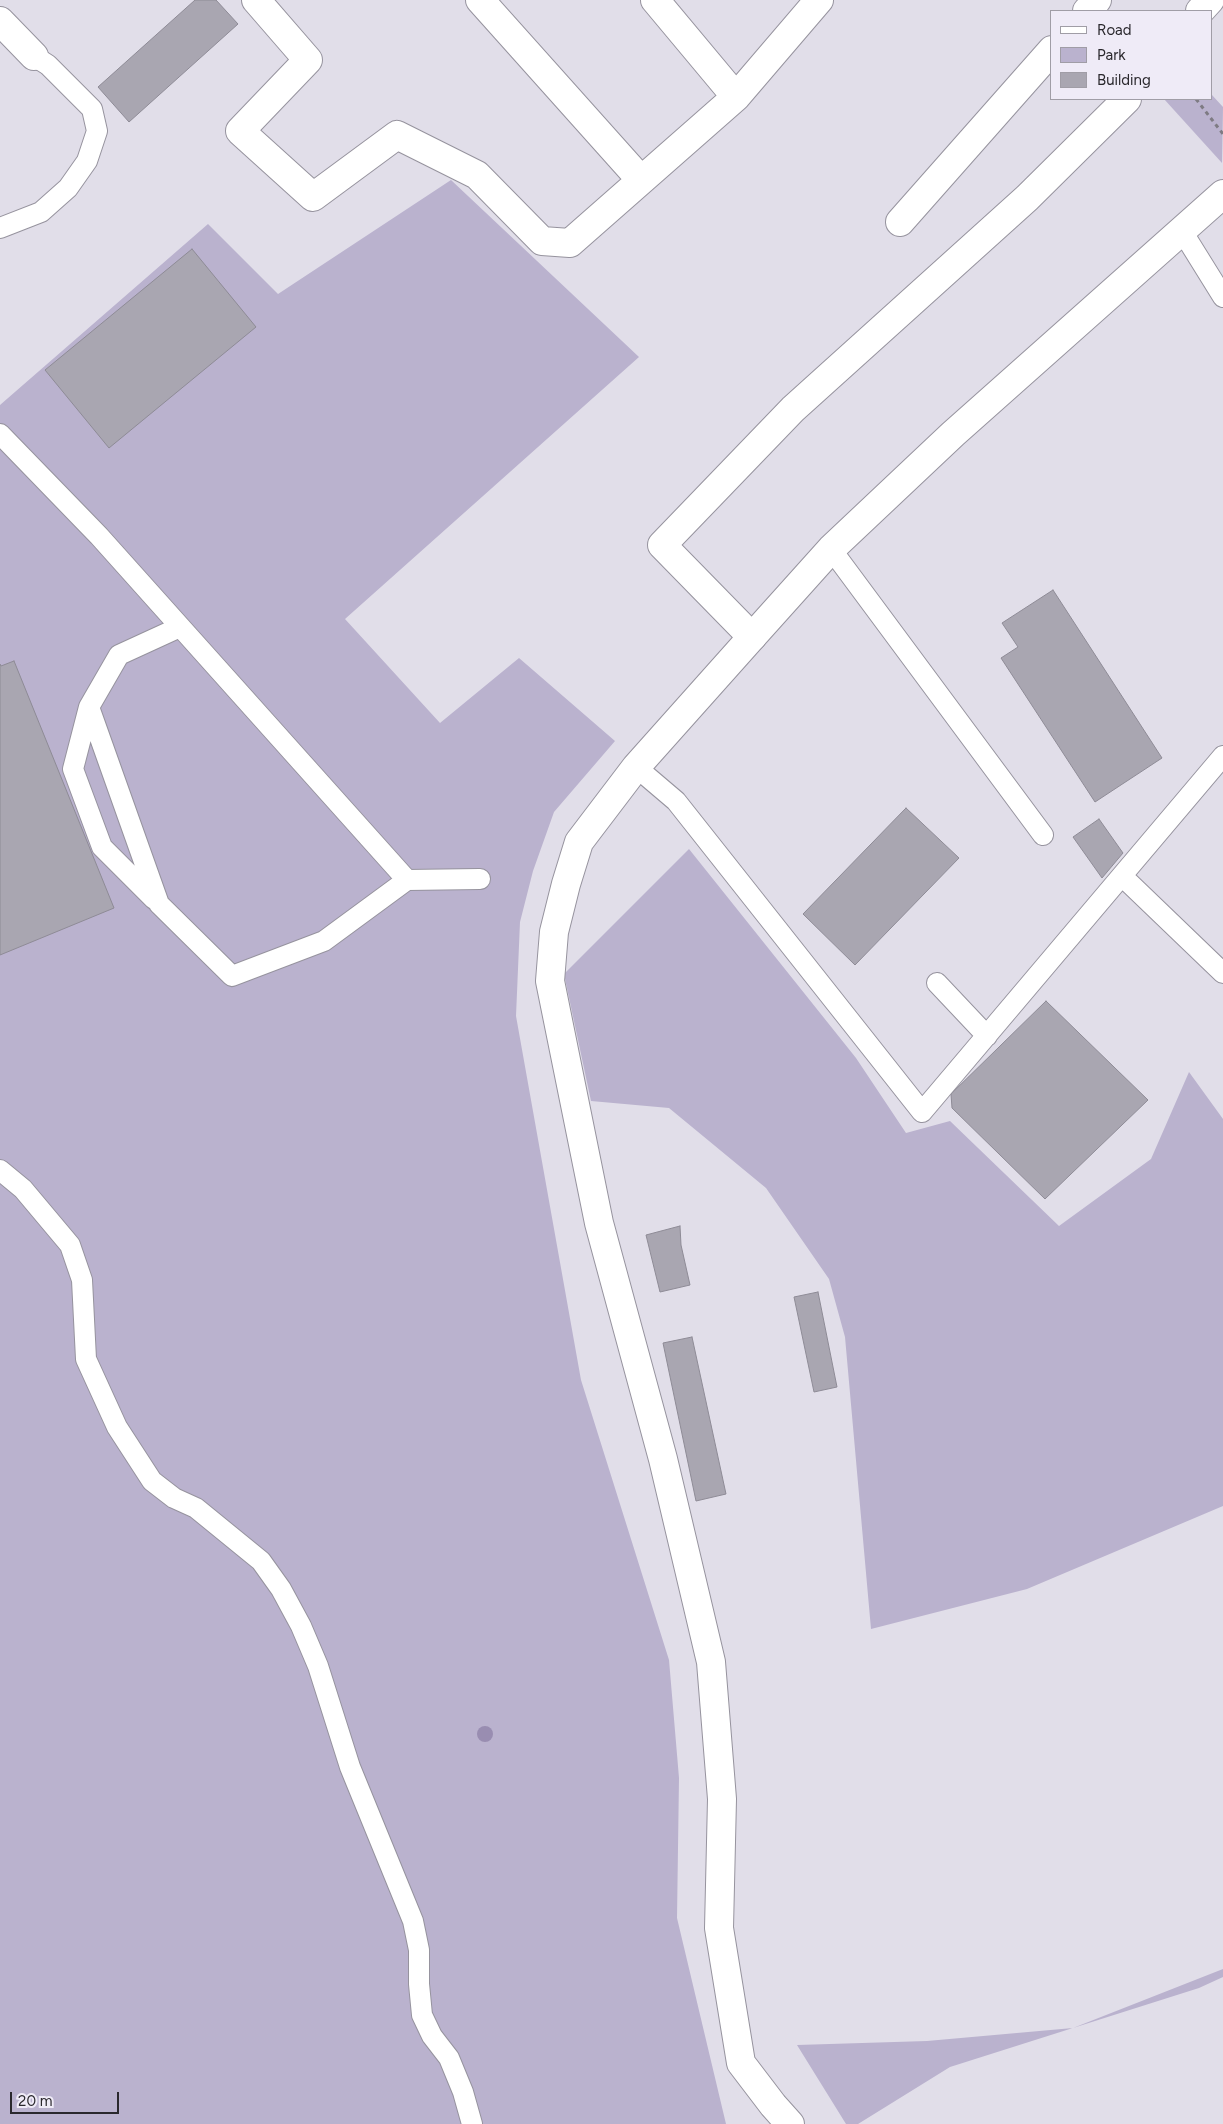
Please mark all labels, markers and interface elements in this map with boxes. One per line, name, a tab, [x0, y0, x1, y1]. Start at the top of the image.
legend	[1050, 10, 1213, 100]
text: Road	[1097, 21, 1132, 39]
text: Park	[1097, 46, 1126, 64]
text: Building	[1097, 71, 1151, 89]
scale bar	[12, 2082, 121, 2114]
text: 20 m	[18, 2092, 52, 2110]

